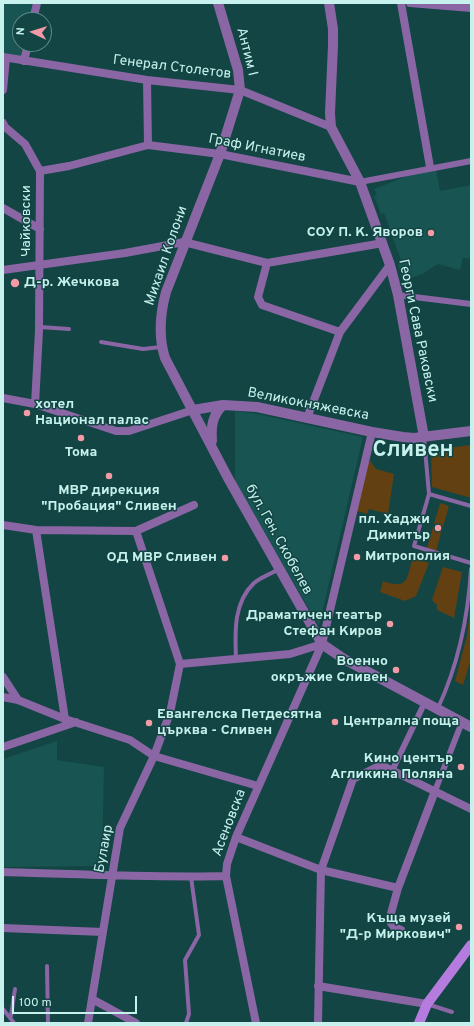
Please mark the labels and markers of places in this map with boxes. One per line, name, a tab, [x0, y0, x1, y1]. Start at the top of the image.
place label: СОУ П. К. Яворов	[307, 225, 423, 241]
marker: СОУ П. К. Яворов	[426, 228, 436, 238]
place label: Д-р. Жечкова	[24, 275, 119, 291]
marker: Д-р. Жечкова	[9, 277, 21, 289]
place label: хотел Национал палас	[35, 397, 149, 430]
marker: хотел Национал палас	[22, 408, 32, 418]
marker: Тома	[76, 433, 86, 443]
place label: Тома	[65, 445, 97, 461]
marker: МВР дирекция "Пробация" Сливен	[104, 471, 114, 481]
place label: МВР дирекция "Пробация" Сливен	[41, 483, 177, 516]
place label: пл. Хаджи Димитър	[358, 512, 430, 544]
marker: пл. Хаджи Димитър	[433, 523, 443, 533]
place label: Митрополия	[365, 549, 450, 565]
place label: ОД МВР Сливен	[107, 550, 217, 566]
marker: Митрополия	[352, 552, 362, 562]
marker: ОД МВР Сливен	[220, 553, 230, 563]
place label: Драматичен театър Стефан Киров	[246, 608, 382, 640]
marker: Драматичен театър Стефан Киров	[385, 619, 395, 629]
place label: Военно окръжие Сливен	[271, 654, 388, 686]
marker: Военно окръжие Сливен	[391, 665, 401, 675]
place label: Евангелска Петдесятна църква - Сливен	[157, 707, 322, 740]
place label: Централна поща	[343, 714, 459, 730]
marker: Централна поща	[330, 717, 340, 727]
marker: Евангелска Петдесятна църква - Сливен	[144, 718, 154, 728]
place label: Кино център Агликина Поляна	[330, 751, 453, 784]
marker: Кино център Агликина Поляна	[456, 762, 466, 772]
place label: Къща музей "Д-р Миркович"	[340, 911, 451, 944]
marker: Къща музей "Д-р Миркович"	[454, 922, 464, 932]

